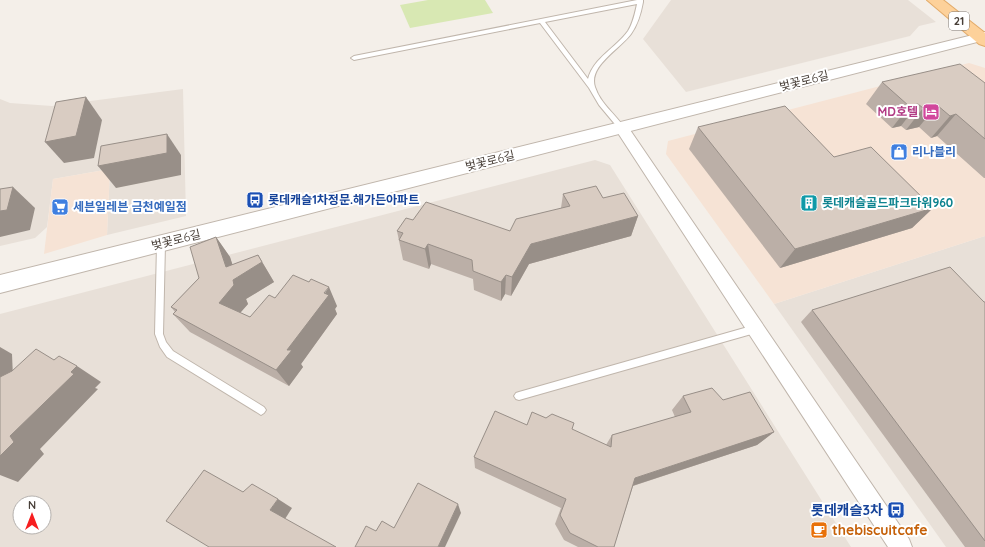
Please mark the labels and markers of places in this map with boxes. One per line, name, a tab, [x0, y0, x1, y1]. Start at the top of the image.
hotel icon: MD호텔	[921, 102, 941, 122]
place label: MD호텔	[878, 104, 918, 119]
shop icon: 리나블리	[889, 142, 909, 162]
place label: 리나블리	[912, 144, 956, 159]
bus stop icon: 롯데캐슬1차정문.해가든아파트	[245, 190, 265, 210]
place label: 롯데캐슬1차정문.해가든아파트	[268, 192, 419, 207]
building icon: 롯데캐슬골드파크타워960	[799, 193, 819, 213]
place label: 롯데캐슬골드파크타워960	[822, 195, 953, 210]
supermarket icon: 세븐일레븐 금천예일점	[50, 197, 70, 217]
place label: 세븐일레븐 금천예일점	[73, 199, 187, 214]
bus stop icon: 롯데캐슬3차	[886, 500, 906, 520]
place label: 롯데캐슬3차	[811, 501, 883, 519]
cafe icon: thebiscuitcafe	[809, 520, 829, 540]
place label: thebiscuitcafe	[832, 521, 928, 539]

